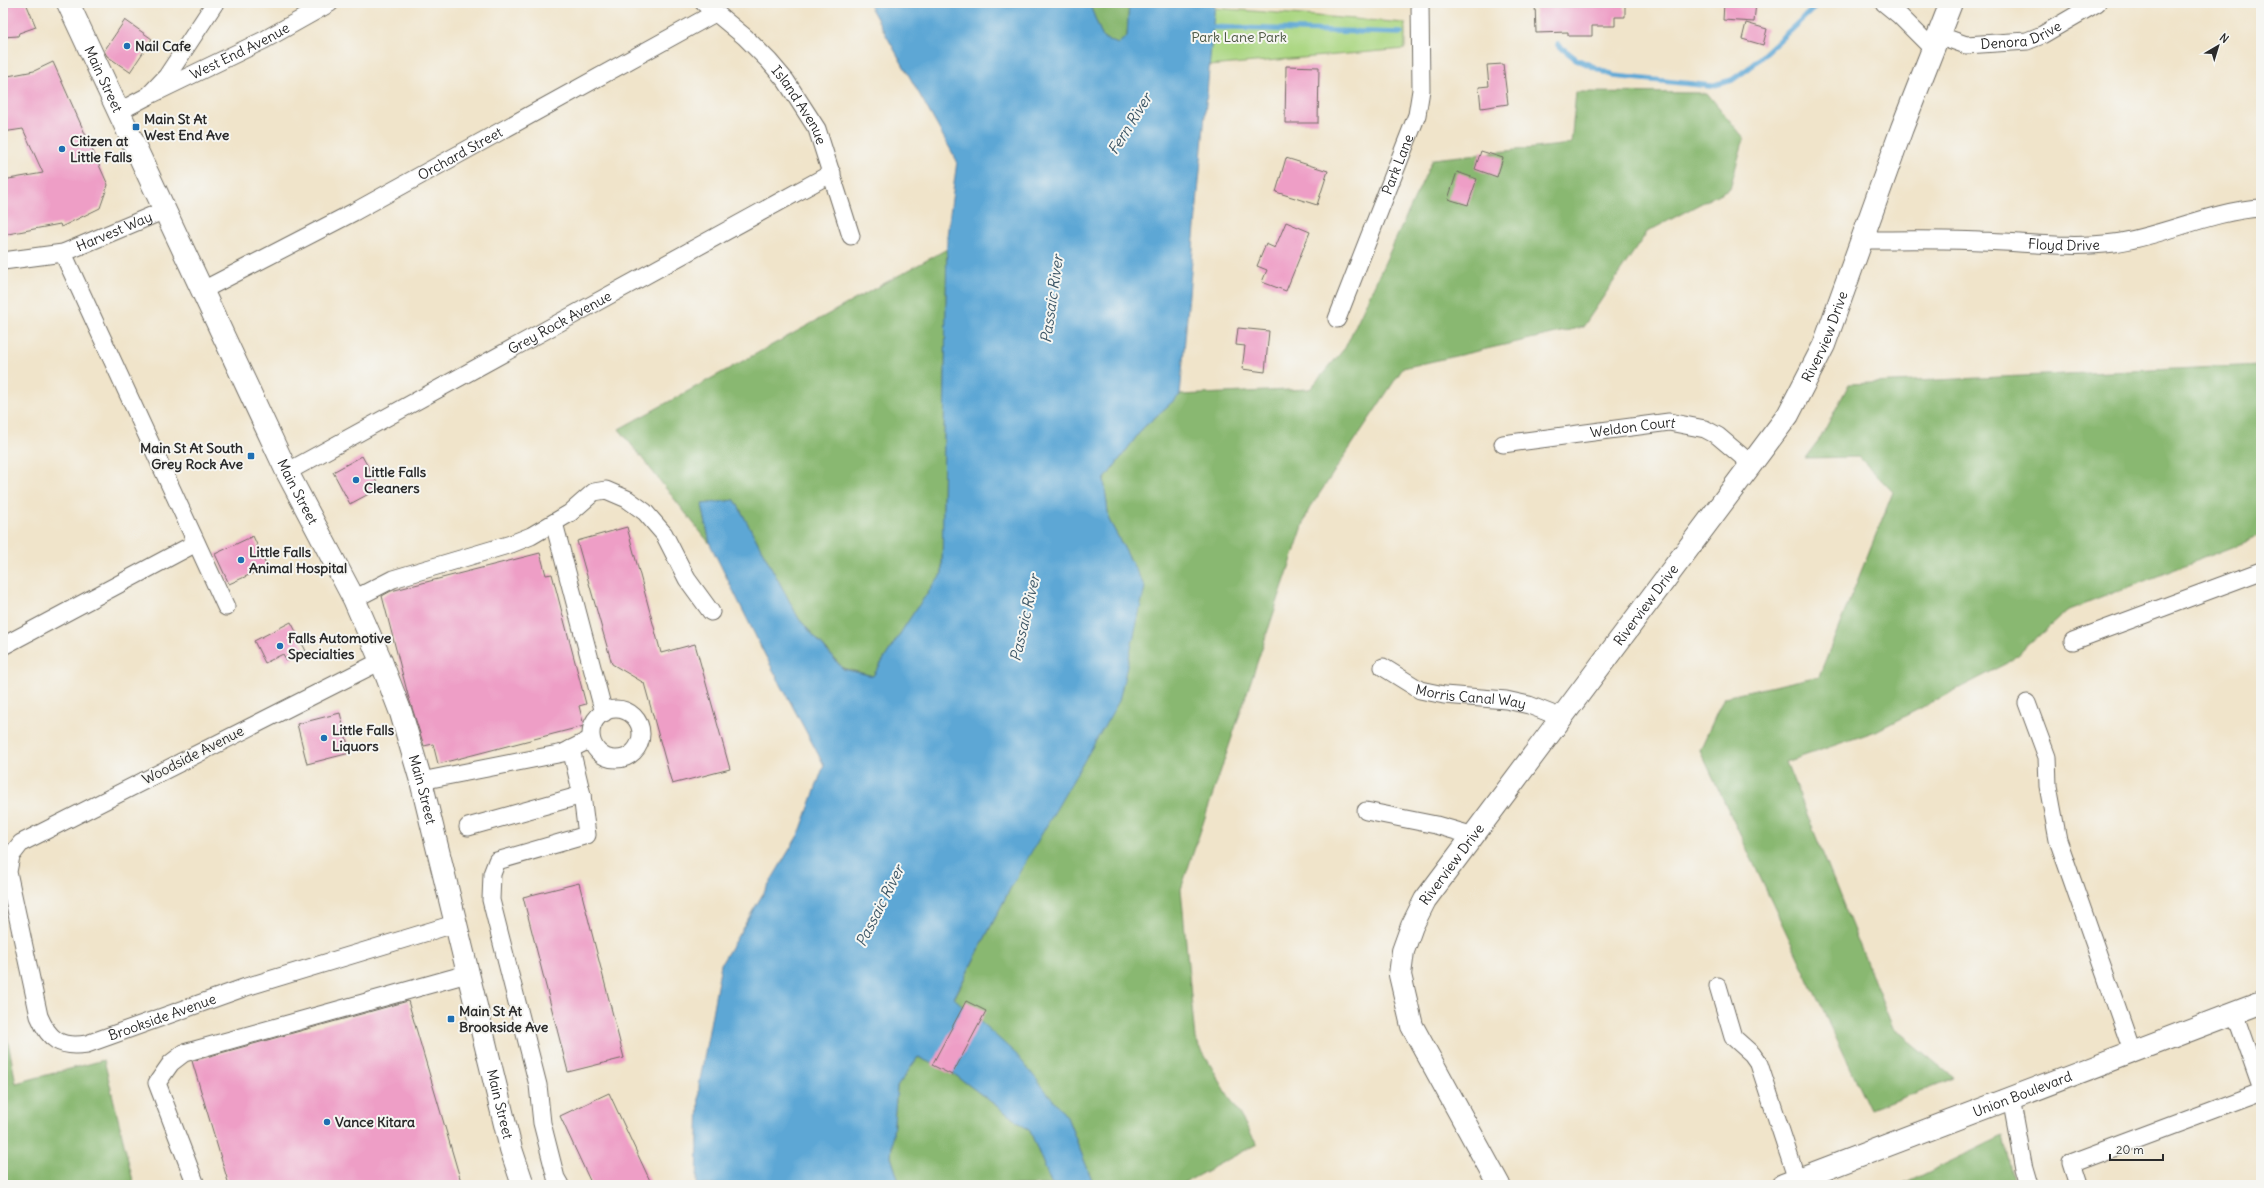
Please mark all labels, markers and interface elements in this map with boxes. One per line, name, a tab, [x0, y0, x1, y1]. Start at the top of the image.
street label: Denora Drive	[1980, 17, 2064, 53]
street label: West End Avenue	[187, 19, 293, 83]
north arrow	[2198, 26, 2238, 66]
park label: Park Lane Park	[1191, 28, 1287, 46]
text: N	[2217, 30, 2231, 46]
place label: Nail Cafe	[135, 37, 191, 55]
marker: Nail Cafe	[122, 41, 132, 51]
street label: Main Street	[80, 43, 127, 115]
street label: Island Avenue	[768, 62, 830, 147]
water label: Fern River	[1103, 88, 1157, 158]
place label: Main St At West End Ave	[144, 110, 230, 144]
marker: Main St At West End Ave	[131, 122, 141, 132]
street label: Orchard Street	[414, 123, 506, 184]
place label: Citizen at Little Falls	[70, 132, 133, 166]
street label: Park Lane	[1378, 132, 1418, 197]
marker: Citizen at Little Falls	[57, 144, 67, 154]
street label: Harvest Way	[73, 207, 155, 255]
street label: Floyd Drive	[2028, 235, 2100, 254]
water label: Passaic River	[1036, 252, 1067, 344]
street label: Grey Rock Avenue	[505, 287, 615, 358]
street label: Riverview Drive	[1797, 289, 1852, 385]
street label: Weldon Court	[1589, 413, 1677, 441]
place label: Main St At South Grey Rock Ave	[140, 439, 243, 473]
marker: Main St At South Grey Rock Ave	[246, 451, 256, 461]
street label: Main Street	[273, 456, 322, 528]
place label: Little Falls Cleaners	[364, 463, 427, 497]
marker: Little Falls Cleaners	[351, 475, 361, 485]
place label: Little Falls Animal Hospital	[249, 543, 347, 577]
marker: Little Falls Animal Hospital	[236, 555, 246, 565]
street label: Riverview Drive	[1610, 561, 1682, 649]
water label: Passaic River	[1005, 571, 1044, 663]
place label: Falls Automotive Specialties	[288, 629, 392, 663]
marker: Falls Automotive Specialties	[275, 641, 285, 651]
street label: Morris Canal Way	[1414, 680, 1528, 713]
place label: Little Falls Liquors	[332, 721, 395, 755]
street label: Woodside Avenue	[139, 722, 247, 788]
marker: Little Falls Liquors	[319, 733, 329, 743]
street label: Main Street	[405, 753, 440, 826]
street label: Riverview Drive	[1415, 820, 1488, 909]
water label: Passaic River	[851, 860, 909, 949]
street label: Brookside Avenue	[106, 989, 218, 1045]
place label: Main St At Brookside Ave	[459, 1002, 549, 1036]
marker: Main St At Brookside Ave	[446, 1014, 456, 1024]
street label: Main Street	[483, 1067, 517, 1141]
street label: Union Boulevard	[1970, 1067, 2074, 1121]
place label: Vance Kitara	[335, 1113, 415, 1131]
marker: Vance Kitara	[322, 1117, 332, 1127]
scale bar	[2110, 1136, 2163, 1162]
text: 20 m	[2116, 1142, 2144, 1157]

